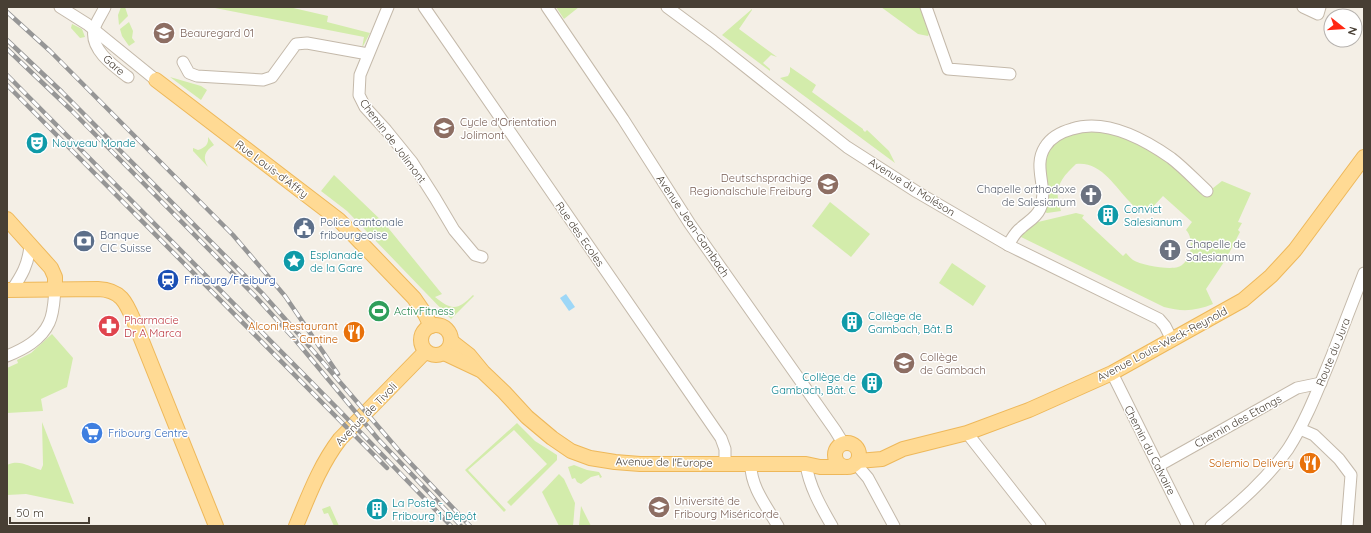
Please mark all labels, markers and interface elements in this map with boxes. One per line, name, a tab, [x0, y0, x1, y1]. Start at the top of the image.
north arrow	[1323, 8, 1363, 48]
school or university icon: Beauregard 01	[151, 20, 177, 46]
text: N	[1345, 25, 1360, 37]
place label: Beauregard 01	[180, 26, 254, 40]
street label: Gare	[100, 52, 128, 78]
street label: Chemin de Jolimont	[357, 96, 429, 186]
school or university icon: Cycle d'Orientation Jolimont	[431, 115, 457, 141]
place label: Cycle d'Orientation Jolimont	[460, 115, 557, 142]
theatre icon: Nouveau Monde	[24, 130, 50, 156]
place label: Nouveau Monde	[52, 136, 136, 150]
street label: Rue Louis-d'Affry	[233, 137, 311, 201]
street label: Avenue du Moléson	[866, 155, 958, 219]
place label: Deutschsprachige Regionalschule Freiburg	[690, 171, 812, 198]
school or university icon: Deutschsprachige Regionalschule Freiburg	[815, 171, 841, 197]
street label: Avenue Jean-Gambach	[654, 172, 732, 280]
place label: Chapelle orthodoxe de Salesianum	[977, 182, 1076, 209]
church icon: Chapelle orthodoxe de Salesianum	[1078, 182, 1104, 208]
street label: Rue des Ecoles	[552, 199, 608, 269]
building icon: Convict Salesianum	[1095, 202, 1121, 228]
place label: Convict Salesianum	[1124, 202, 1182, 229]
public building icon: Police cantonale fribourgeoise	[291, 215, 317, 241]
place label: Police cantonale fribourgeoise	[320, 215, 404, 242]
bank icon: Banque CIC Suisse	[71, 228, 97, 254]
place label: Banque CIC Suisse	[100, 228, 151, 255]
church icon: Chapelle de Salesianum	[1157, 237, 1183, 263]
place label: Chapelle de Salesianum	[1186, 237, 1246, 264]
place icon: Esplanade de la Gare	[281, 248, 307, 274]
place label: Esplanade de la Gare	[310, 248, 363, 275]
station icon: Fribourg/Freiburg	[155, 267, 181, 293]
place label: Fribourg/Freiburg	[184, 273, 276, 287]
sports icon: ActivFitness	[366, 298, 392, 324]
place label: ActivFitness	[394, 304, 454, 318]
street label: Avenue Louis-Weck-Reynold	[1094, 304, 1230, 384]
building icon: Collège de Gambach, Bât. B	[839, 309, 865, 335]
place label: Collège de Gambach, Bât. B	[868, 309, 953, 336]
pharmacy icon: Pharmacie Dr A Marca	[96, 313, 122, 339]
place label: Pharmacie Dr A Marca	[124, 313, 181, 340]
street label: Route du Jura	[1313, 316, 1353, 388]
place label: Alconi Restaurant - Cantine	[248, 319, 338, 346]
restaurant icon: Alconi Restaurant - Cantine	[341, 319, 367, 345]
school or university icon: Collège de Gambach	[891, 350, 917, 376]
place label: Collège de Gambach	[920, 350, 986, 377]
place label: Collège de Gambach, Bât. C	[771, 370, 856, 397]
building icon: Collège de Gambach, Bât. C	[859, 370, 885, 396]
street label: Avenue de Tivoli	[332, 379, 400, 449]
street label: Chemin des Etangs	[1192, 391, 1284, 451]
street label: Chemin du Calvaire	[1121, 403, 1179, 497]
supermarket icon: Fribourg Centre	[79, 420, 105, 446]
place label: Fribourg Centre	[108, 426, 188, 440]
restaurant icon: Solemio Delivery	[1297, 450, 1323, 476]
street label: Avenue de l'Europe	[615, 454, 713, 470]
place label: Solemio Delivery	[1209, 456, 1294, 470]
school or university icon: Université de Fribourg Miséricorde	[646, 494, 672, 520]
place label: Université de Fribourg Miséricorde	[674, 494, 779, 521]
building icon: La Poste - Fribourg 1 Dépôt	[364, 496, 390, 522]
place label: La Poste - Fribourg 1 Dépôt	[392, 496, 477, 523]
scale bar	[10, 499, 89, 525]
text: 50 m	[16, 505, 44, 520]

